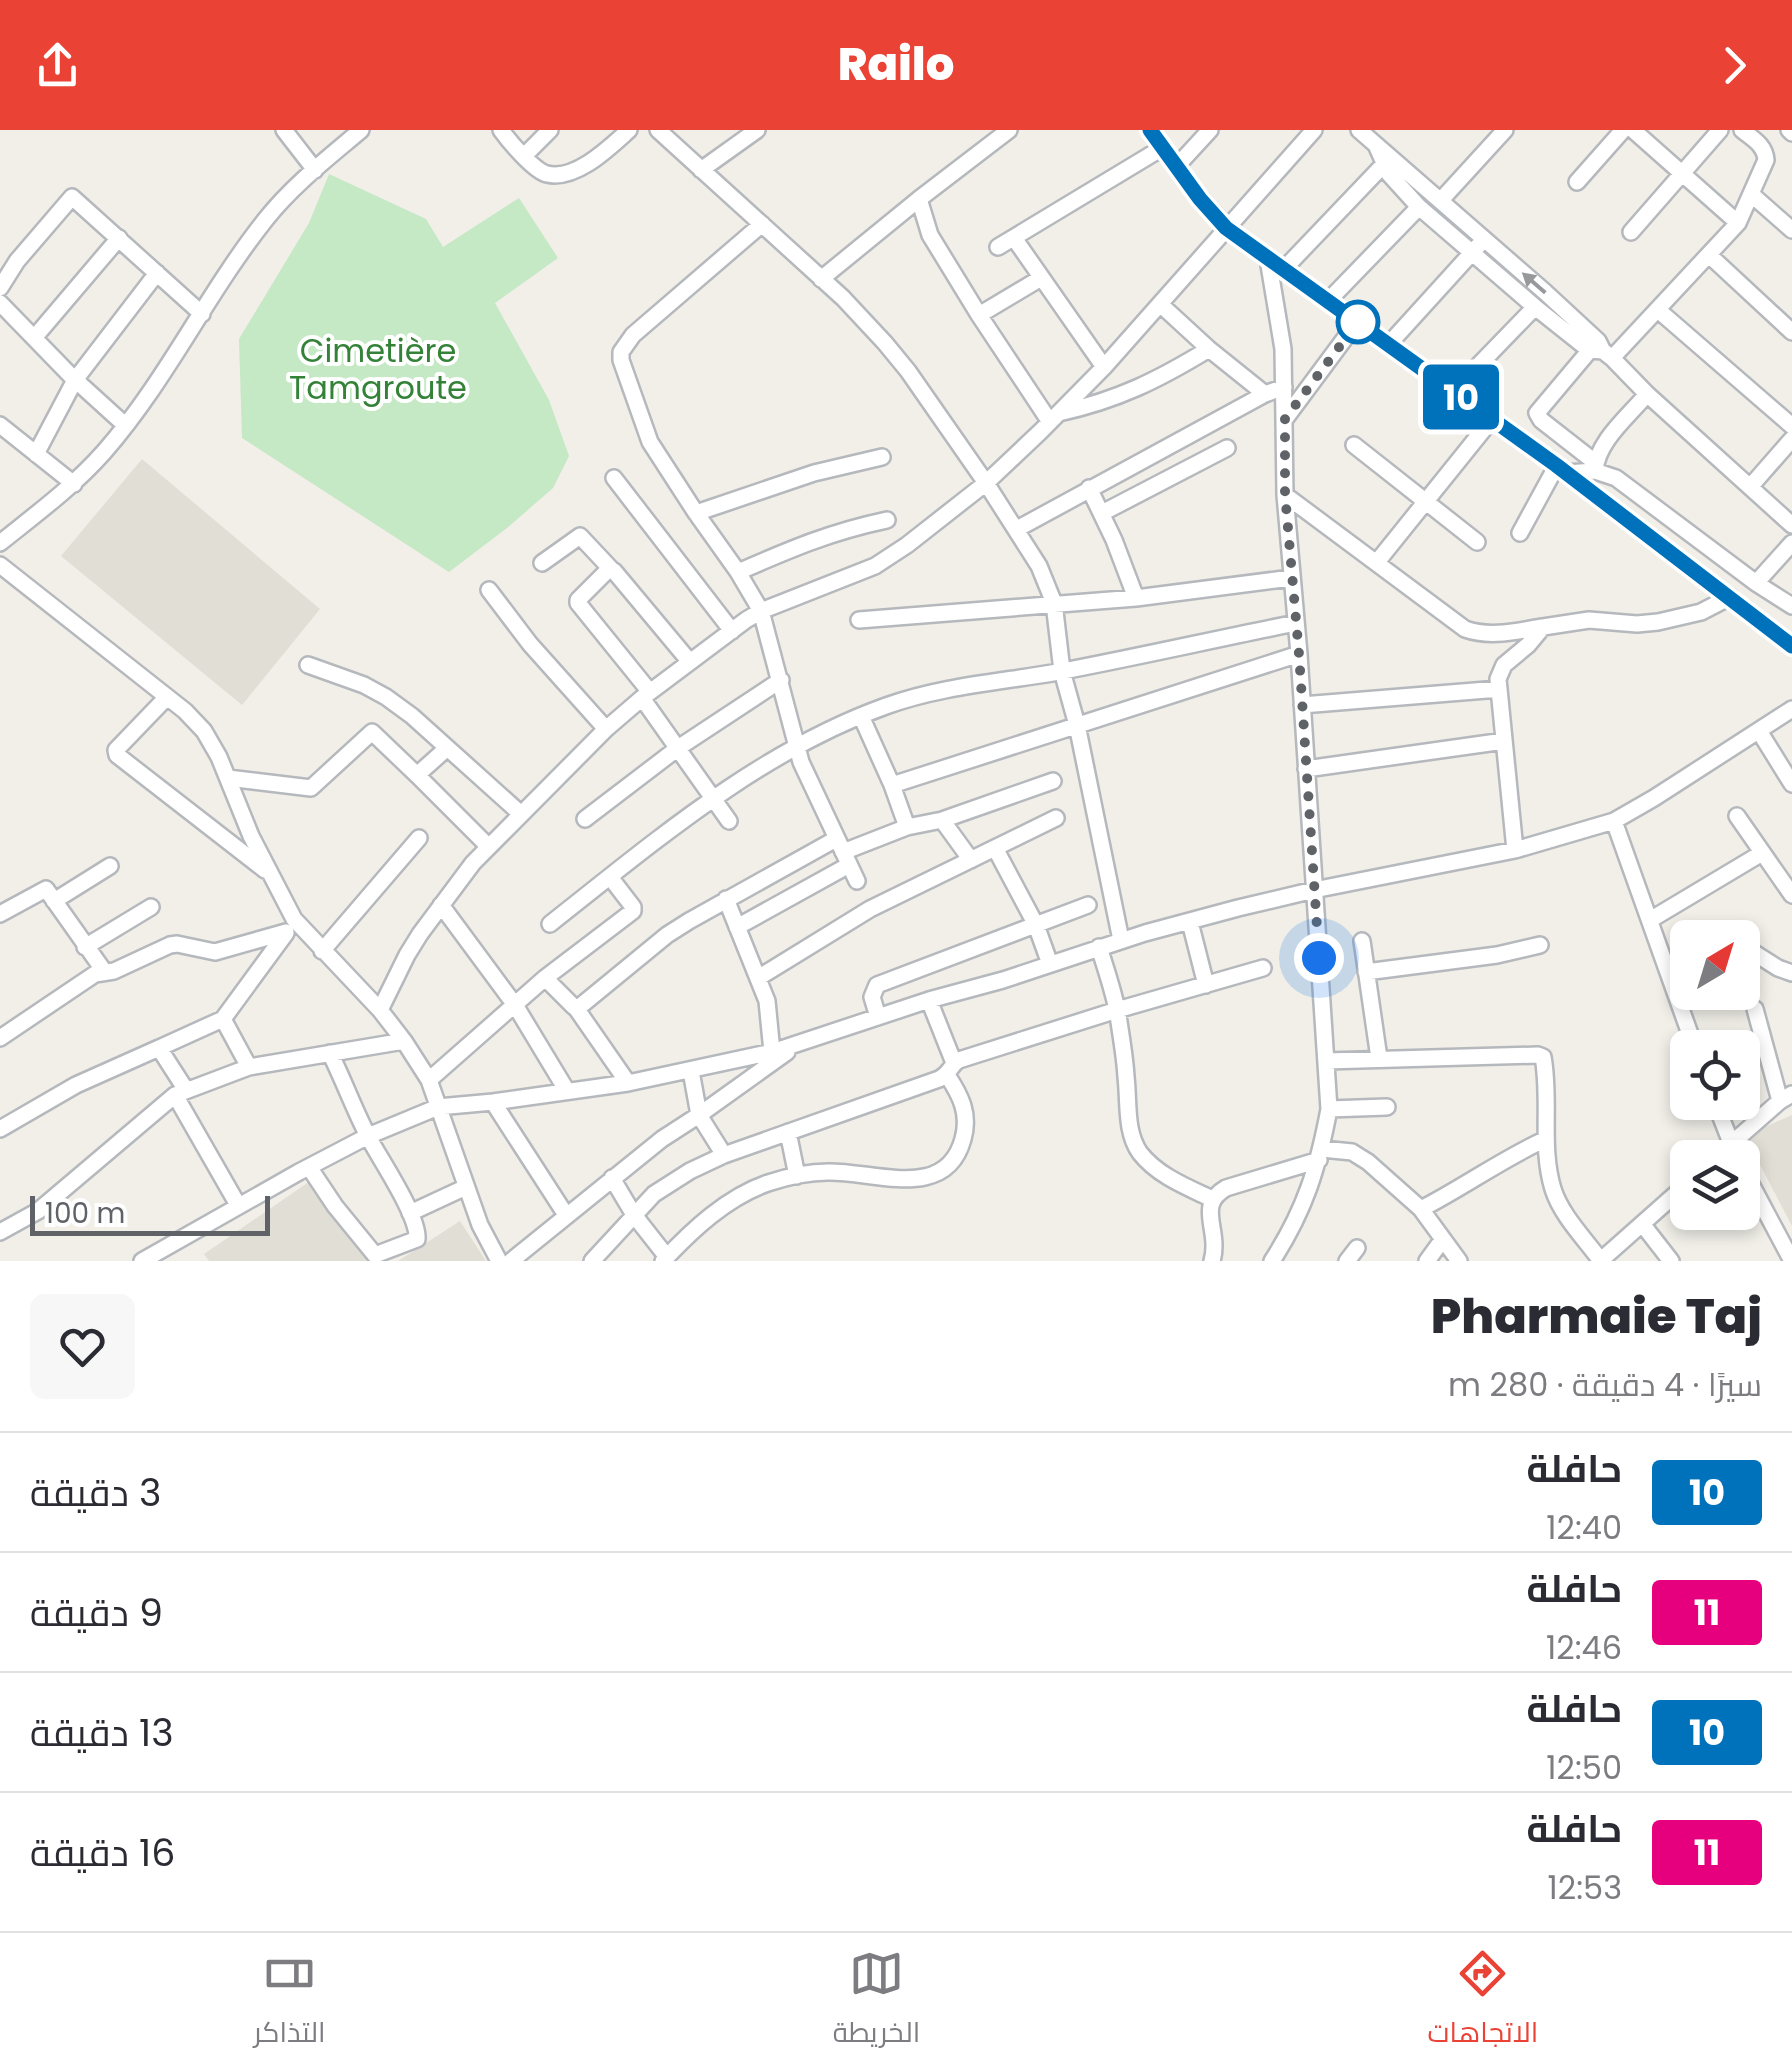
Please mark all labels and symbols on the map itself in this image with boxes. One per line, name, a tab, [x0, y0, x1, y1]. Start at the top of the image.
one-way arrow	[1522, 273, 1547, 295]
unlabelled marker	[1337, 301, 1379, 343]
park label: Cimetière Tamgroute	[289, 328, 467, 410]
line badge: 10	[1416, 364, 1506, 430]
north arrow	[1670, 920, 1760, 1010]
your location	[1294, 933, 1344, 983]
scale bar	[30, 1191, 270, 1236]

